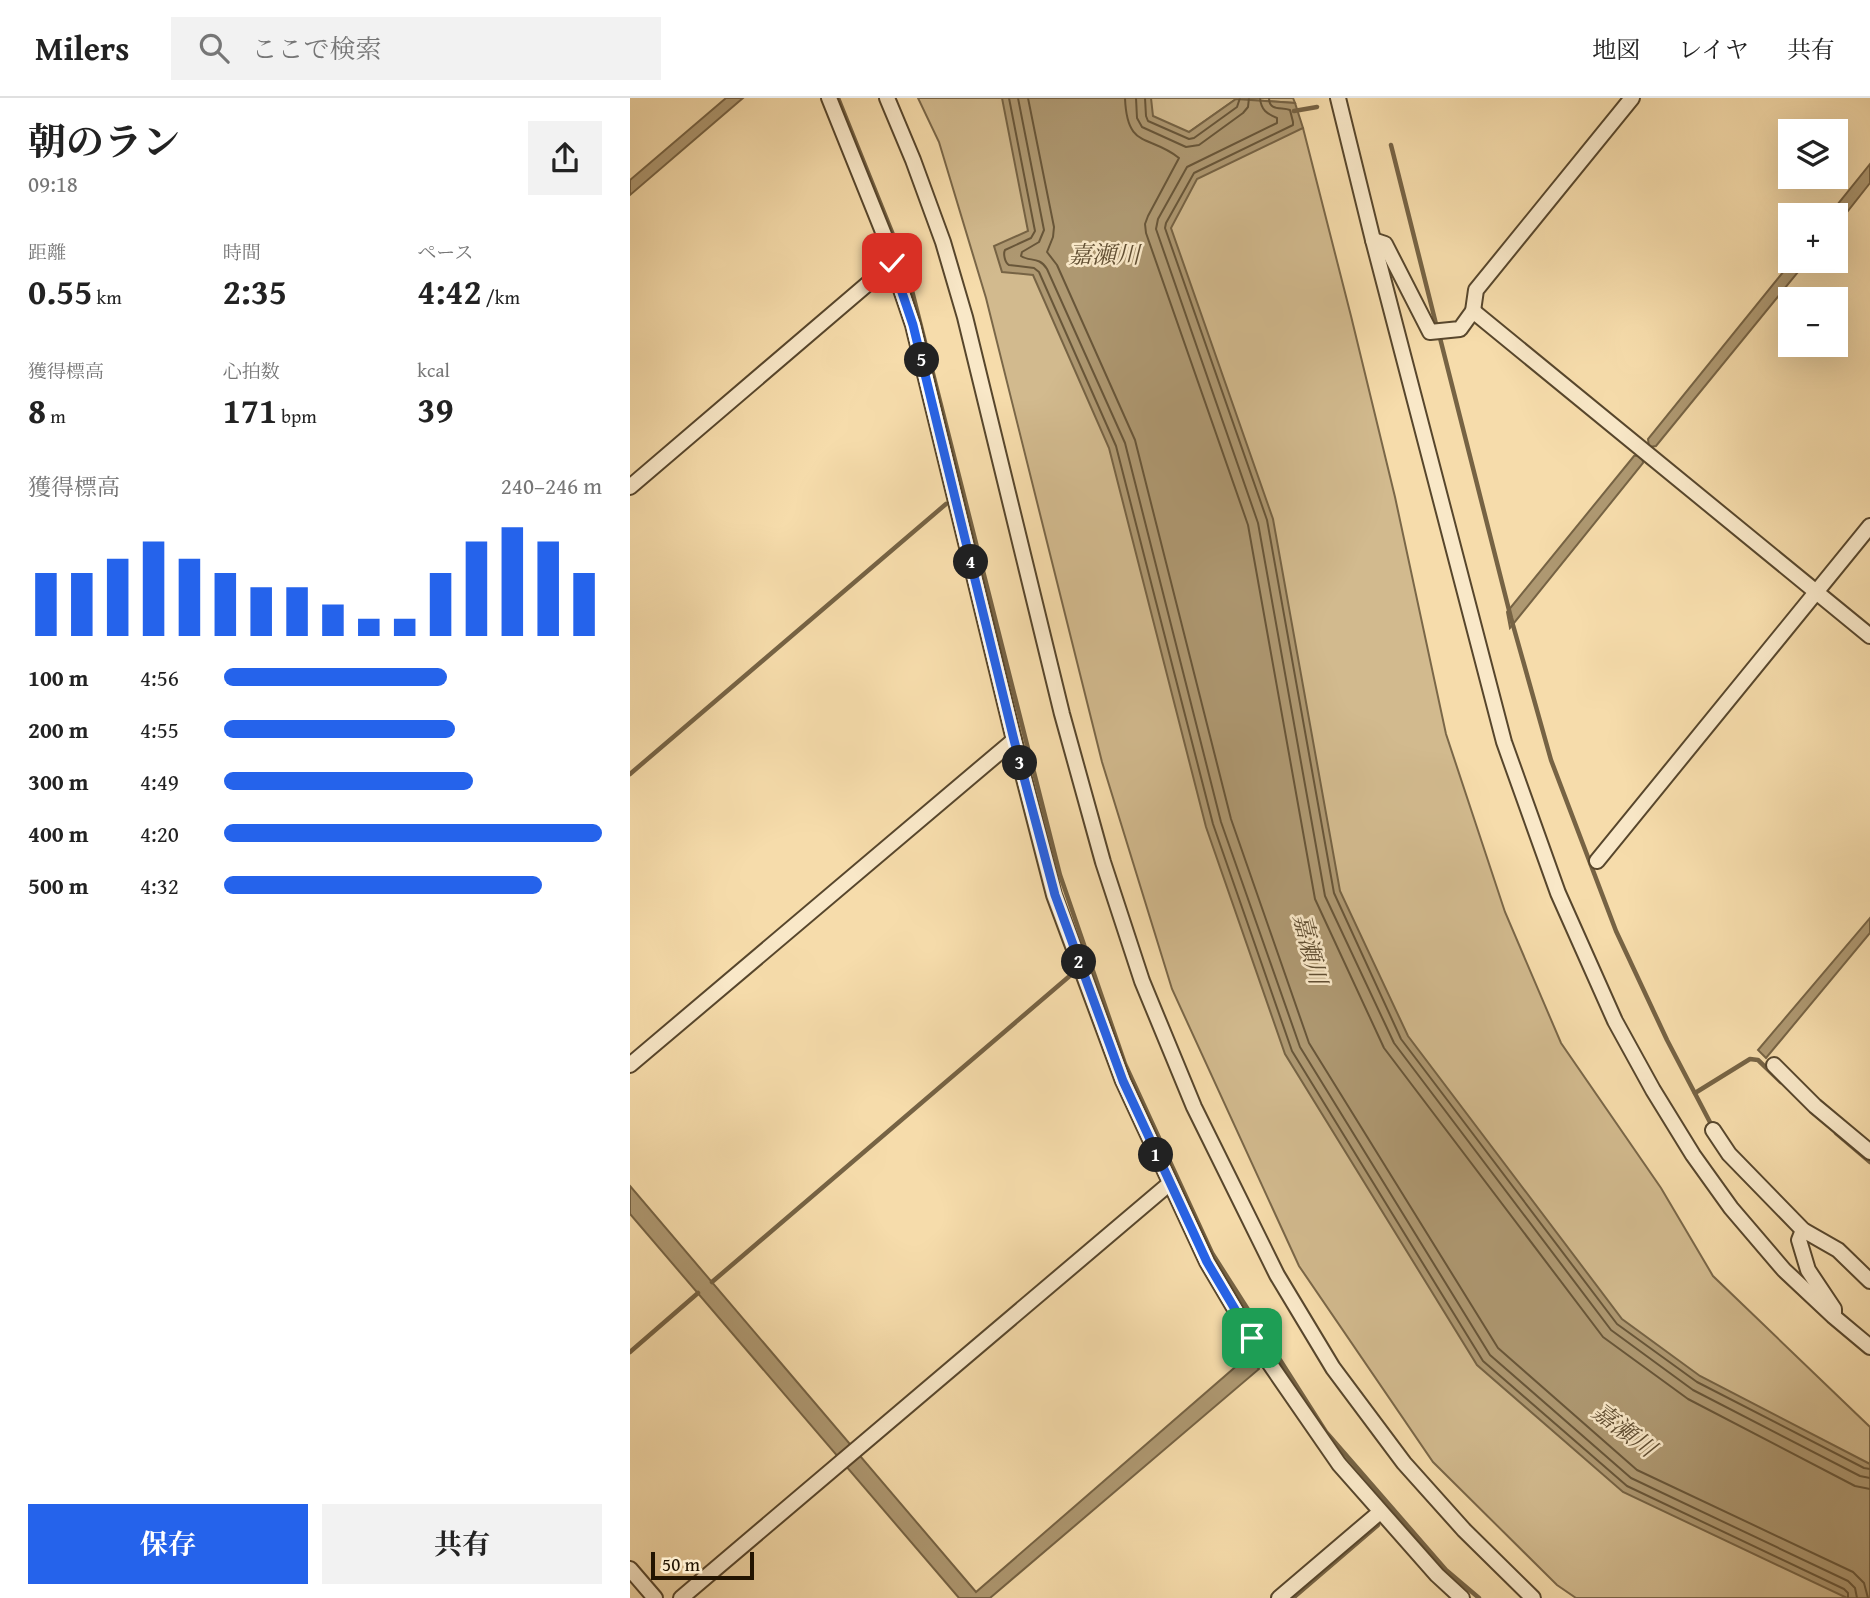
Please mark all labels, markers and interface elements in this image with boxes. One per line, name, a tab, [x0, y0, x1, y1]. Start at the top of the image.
search box	[171, 17, 661, 80]
text: Milers	[35, 24, 129, 72]
icon: search	[195, 29, 233, 67]
text: ここで検索	[251, 29, 381, 68]
text: 地図	[1592, 32, 1640, 67]
text: レイヤ	[1678, 32, 1749, 67]
text: 共有	[1787, 32, 1835, 67]
text: 朝のラン	[28, 113, 180, 169]
map controls	[1778, 119, 1848, 357]
button: layers	[1778, 119, 1848, 189]
button: share	[528, 121, 602, 195]
text: 09:18	[28, 167, 78, 200]
button: +	[1778, 203, 1848, 273]
pin	[862, 233, 922, 293]
water label: 嘉瀬川	[1068, 237, 1143, 272]
text: 距離	[28, 238, 66, 266]
text: 時間	[223, 238, 261, 266]
text: ペース	[417, 238, 473, 266]
icon: check	[873, 244, 911, 282]
text: 0.55	[28, 266, 92, 317]
text: 2:35	[223, 266, 287, 317]
text: 4:42	[417, 266, 482, 317]
text: km	[92, 283, 122, 311]
text: /km	[482, 283, 520, 311]
button: −	[1778, 287, 1848, 357]
pin: 5	[904, 342, 940, 378]
text: 5	[917, 345, 926, 373]
text: kcal	[417, 356, 450, 384]
text: 獲得標高	[28, 357, 104, 385]
text: 心拍数	[223, 357, 280, 385]
text: 39	[417, 384, 454, 435]
text: 8	[28, 385, 46, 436]
text: 171	[223, 385, 277, 436]
text: m	[46, 402, 66, 430]
text: bpm	[277, 402, 317, 430]
text: 240–246 m	[501, 469, 602, 502]
text: 獲得標高	[28, 470, 120, 503]
pin: 4	[954, 545, 988, 580]
text: 4	[966, 547, 975, 575]
text: 100 m	[28, 661, 89, 694]
text: 4:56	[140, 661, 179, 694]
text: 200 m	[28, 713, 89, 746]
text: 4:55	[140, 713, 179, 746]
pin: 3	[1002, 746, 1038, 780]
text: 3	[1015, 748, 1024, 776]
text: 300 m	[28, 765, 89, 798]
text: 4:49	[140, 765, 179, 798]
text: 400 m	[28, 817, 89, 850]
text: 4:20	[140, 817, 179, 850]
text: 500 m	[28, 869, 89, 902]
text: 4:32	[140, 869, 179, 902]
water label: 嘉瀬川	[1285, 910, 1337, 991]
pin: 2	[1062, 944, 1096, 980]
text: 2	[1074, 947, 1083, 975]
pin: 1	[1138, 1138, 1174, 1172]
text: 1	[1151, 1140, 1160, 1168]
pin	[1222, 1308, 1282, 1368]
icon: arrive	[1233, 1319, 1271, 1357]
water label: 嘉瀬川	[1585, 1394, 1666, 1467]
button: 保存	[28, 1504, 308, 1584]
button: 共有	[322, 1504, 602, 1584]
scale bar	[651, 1549, 754, 1581]
text: 50 m	[662, 1550, 700, 1578]

